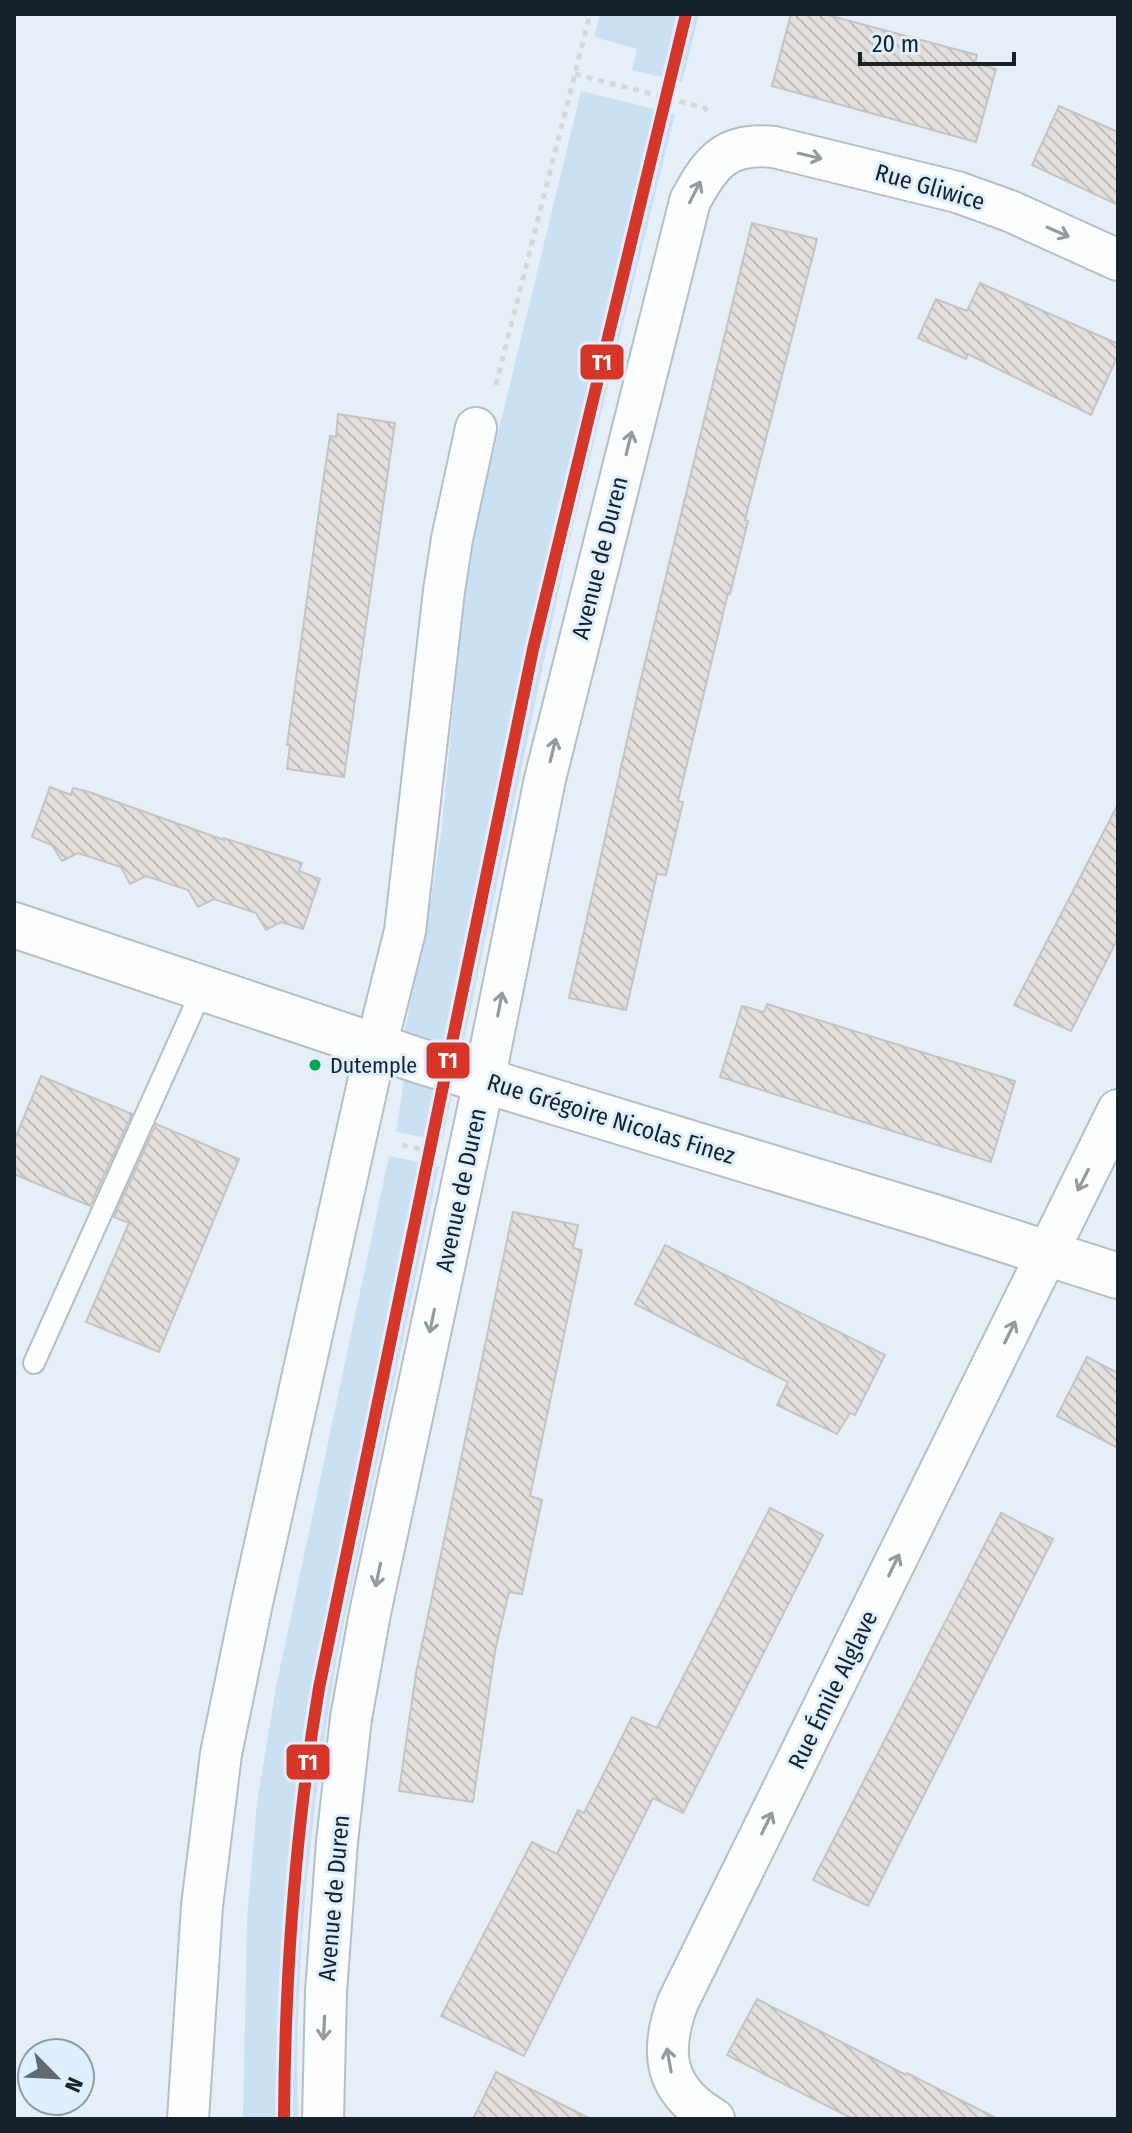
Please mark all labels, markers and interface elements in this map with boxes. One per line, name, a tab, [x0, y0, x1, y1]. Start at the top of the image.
scale bar	[860, 16, 1014, 66]
text: 20 m	[872, 30, 919, 58]
one-way arrow	[797, 149, 823, 164]
street label: Rue Gliwice	[872, 158, 988, 216]
one-way arrow	[688, 181, 703, 205]
one-way arrow	[1045, 226, 1070, 241]
line badge: T1	[579, 343, 625, 381]
text: T1	[592, 349, 612, 376]
one-way arrow	[622, 431, 637, 456]
street label: Avenue de Duren	[566, 474, 634, 642]
one-way arrow	[546, 737, 561, 763]
one-way arrow	[493, 992, 508, 1018]
line badge: T1	[425, 1041, 471, 1080]
text: T1	[438, 1047, 458, 1074]
place label: Dutemple	[330, 1052, 417, 1079]
marker: Dutemple	[307, 1057, 323, 1073]
street label: Rue Grégoire Nicolas Finez	[484, 1068, 738, 1170]
street label: Avenue de Duren	[430, 1105, 492, 1275]
one-way arrow	[1075, 1168, 1090, 1192]
one-way arrow	[424, 1308, 439, 1334]
one-way arrow	[1003, 1320, 1018, 1344]
one-way arrow	[887, 1553, 903, 1577]
one-way arrow	[370, 1562, 385, 1588]
street label: Rue Émile Alglave	[782, 1606, 883, 1774]
line badge: T1	[285, 1743, 331, 1781]
text: T1	[298, 1749, 318, 1776]
one-way arrow	[759, 1811, 775, 1835]
street label: Avenue de Duren	[313, 1814, 355, 1982]
one-way arrow	[316, 2014, 331, 2041]
north arrow	[16, 2037, 96, 2117]
one-way arrow	[661, 2047, 676, 2073]
text: N	[59, 2073, 89, 2096]

